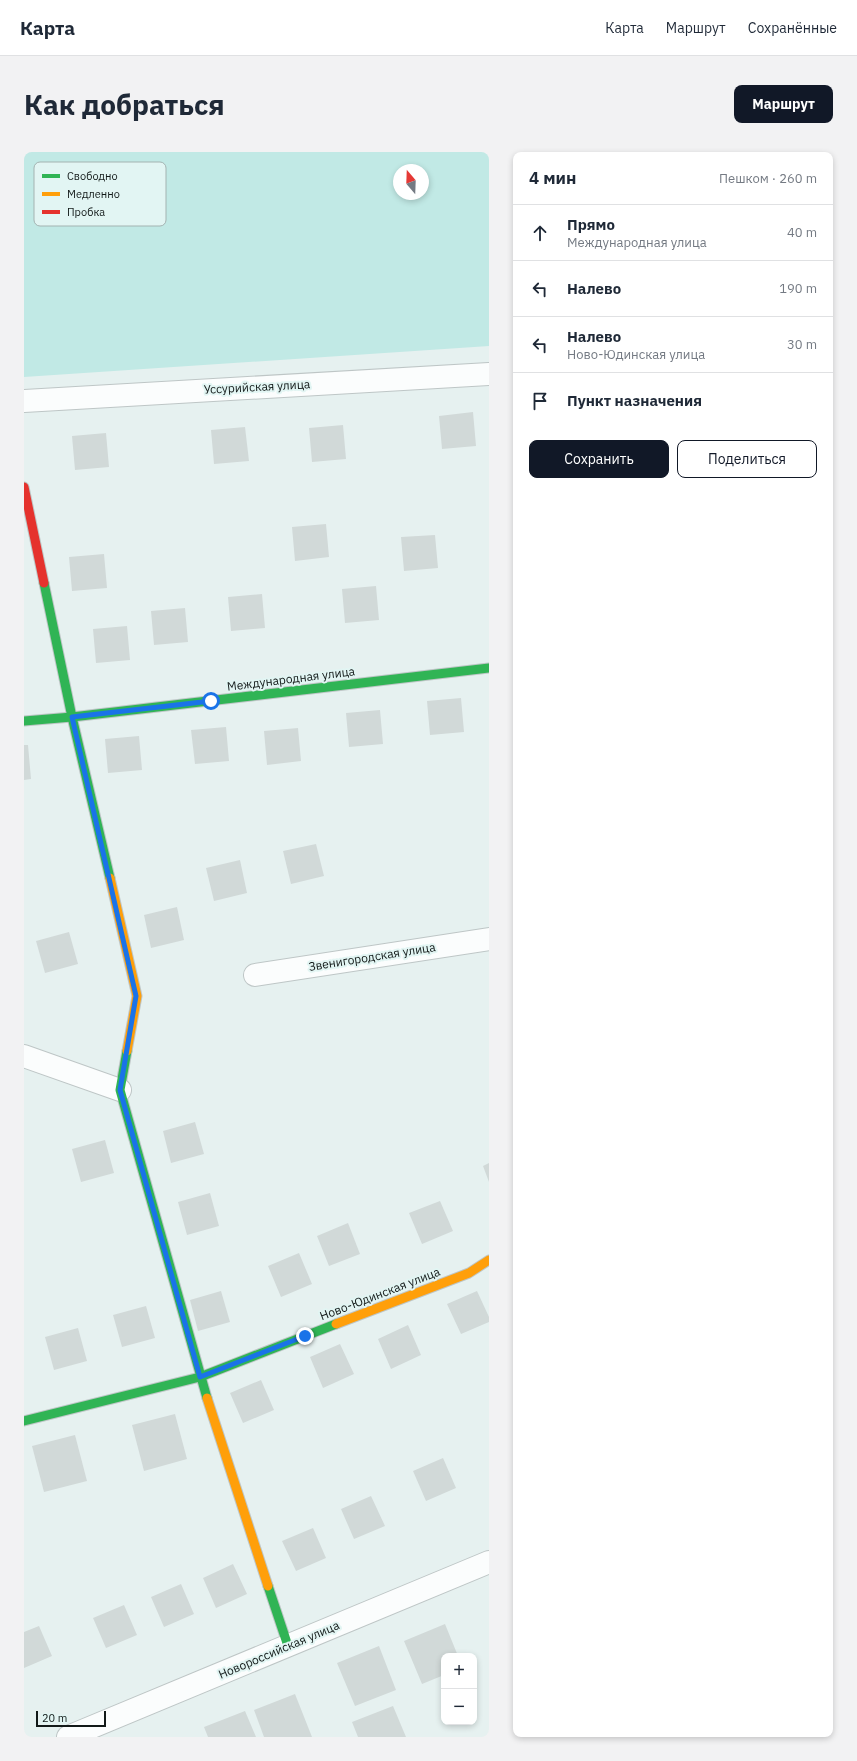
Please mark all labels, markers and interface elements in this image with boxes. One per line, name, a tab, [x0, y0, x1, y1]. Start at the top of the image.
text: Карта	[20, 16, 75, 40]
text: Карта	[605, 19, 644, 37]
text: Маршрут	[666, 19, 726, 37]
text: Сохранённые	[748, 19, 837, 37]
button: Маршрут	[734, 85, 833, 123]
text: Как добраться	[24, 86, 225, 123]
legend	[34, 162, 166, 226]
north arrow	[393, 164, 429, 200]
text: 4 мин	[529, 167, 576, 189]
text: Свободно	[67, 169, 118, 183]
text: Пешком · 260 m	[719, 170, 817, 187]
text: Медленно	[67, 187, 120, 201]
text: Пробка	[67, 205, 105, 219]
text: Прямо	[567, 215, 615, 234]
icon: ahead	[529, 222, 551, 244]
text: 40 m	[787, 224, 817, 241]
text: Международная улица	[567, 234, 707, 251]
icon: left	[529, 278, 551, 300]
text: Налево	[567, 279, 621, 298]
text: 190 m	[779, 280, 817, 297]
text: Налево	[567, 327, 621, 346]
icon: left	[529, 334, 551, 356]
text: 30 m	[787, 336, 817, 353]
text: Ново-Юдинская улица	[567, 346, 705, 363]
street label: Уссурийская улица	[203, 376, 311, 397]
icon: arrive	[529, 390, 551, 412]
text: Пункт назначения	[567, 391, 702, 410]
button: Сохранить	[529, 440, 669, 478]
button: Поделиться	[677, 440, 817, 478]
street label: Международная улица	[226, 663, 356, 694]
route start	[202, 692, 220, 710]
street label: Звенигородская улица	[307, 939, 437, 974]
street label: Ново-Юдинская улица	[318, 1263, 443, 1323]
route end	[296, 1327, 314, 1345]
street label: Новороссийская улица	[216, 1617, 342, 1682]
map controls	[441, 1653, 477, 1725]
button: +	[441, 1653, 477, 1689]
button: −	[441, 1689, 477, 1725]
scale bar	[36, 1709, 106, 1728]
text: 20 m	[42, 1711, 67, 1725]

